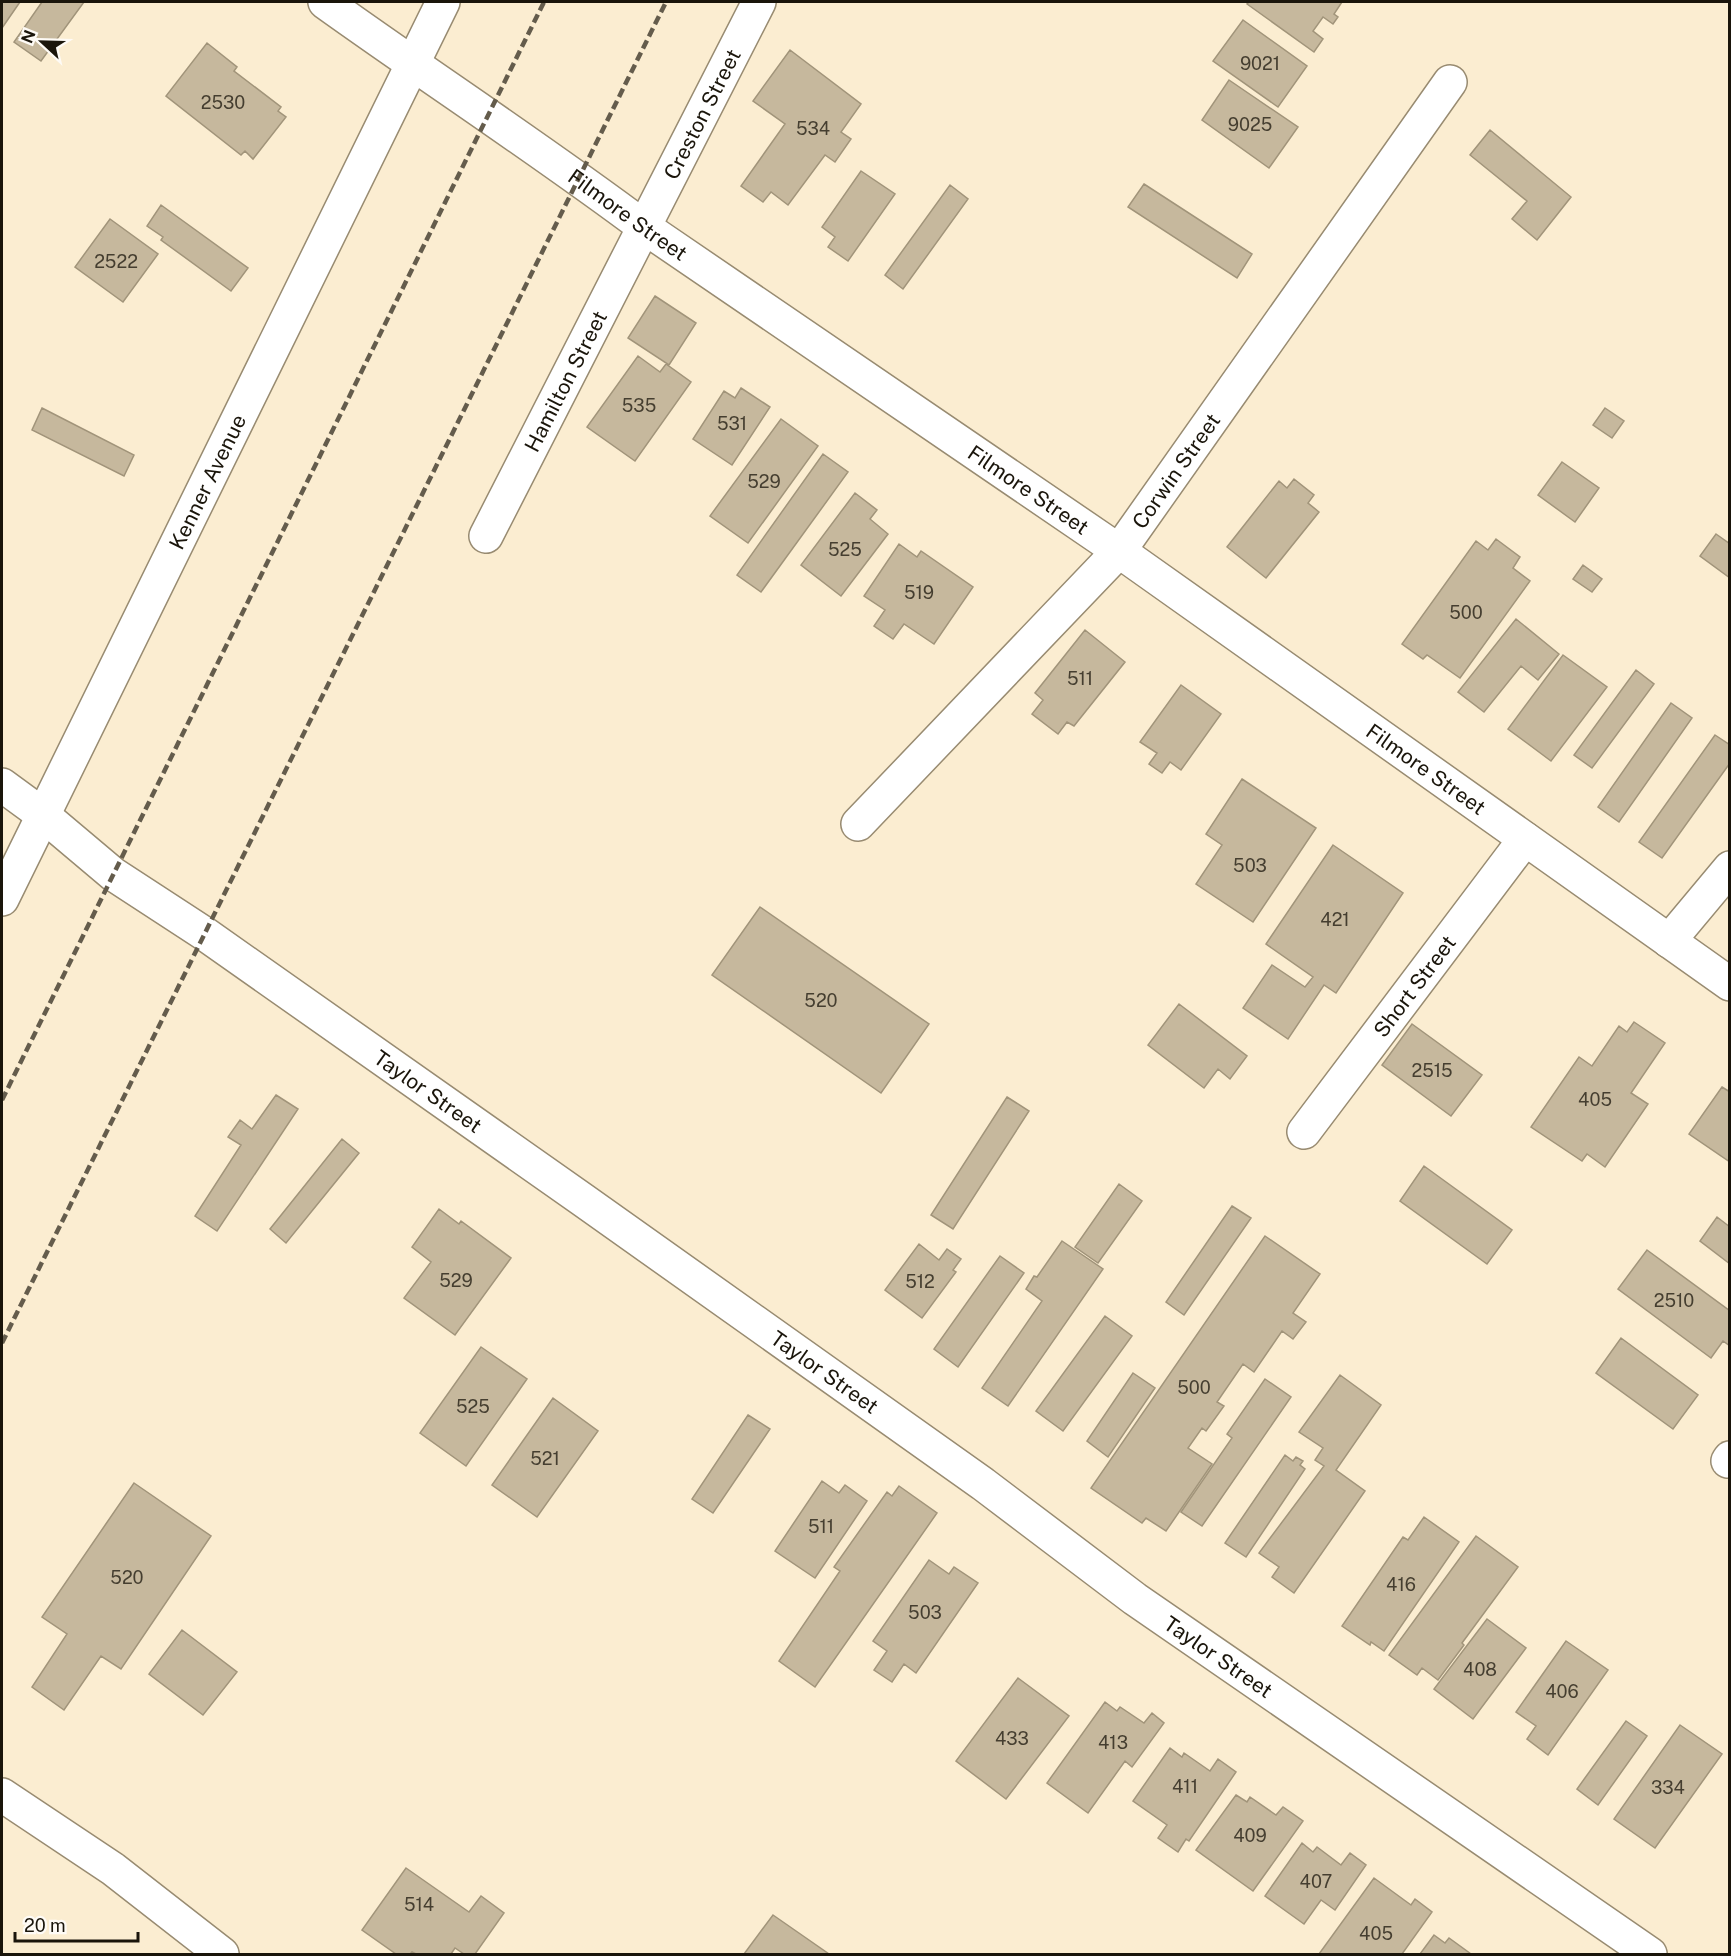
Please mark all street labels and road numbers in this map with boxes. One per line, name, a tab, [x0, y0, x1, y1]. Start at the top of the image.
street label: Creston Street	[658, 45, 745, 183]
street label: Filmore Street	[564, 163, 692, 265]
street label: Hamilton Street	[519, 306, 612, 456]
street label: Corwin Street	[1127, 408, 1225, 533]
street label: Kenner Avenue	[163, 410, 251, 553]
street label: Filmore Street	[964, 439, 1094, 539]
street label: Filmore Street	[1362, 718, 1491, 820]
street label: Short Street	[1368, 930, 1461, 1042]
street label: Taylor Street	[369, 1044, 487, 1138]
street label: Taylor Street	[766, 1325, 884, 1418]
street label: Taylor Street	[1159, 1610, 1278, 1703]

